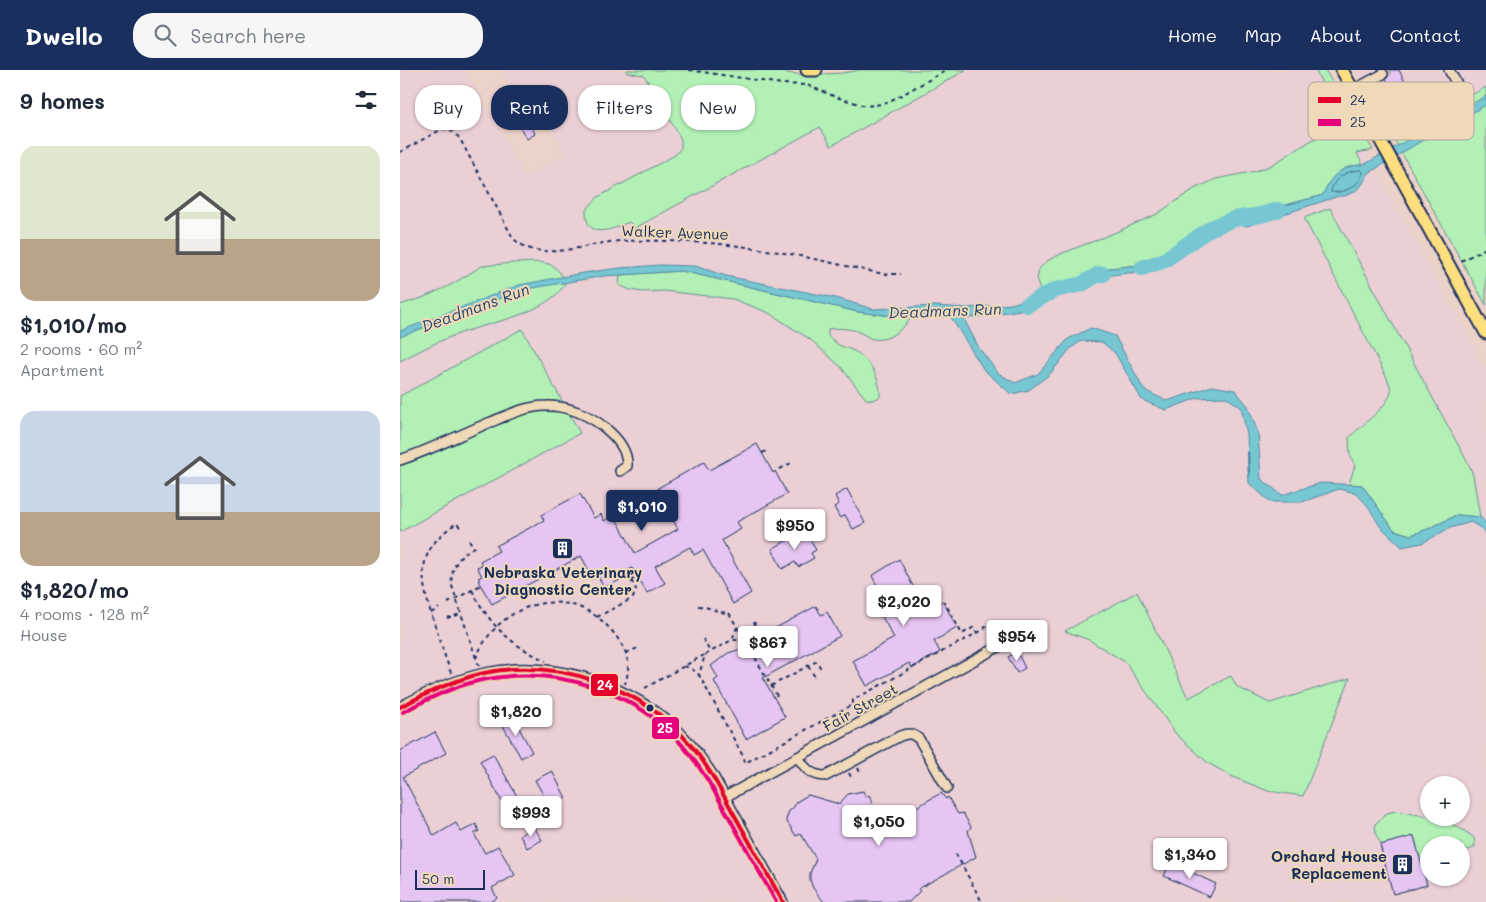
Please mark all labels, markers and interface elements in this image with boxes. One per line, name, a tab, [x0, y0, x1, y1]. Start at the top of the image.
search box	[133, 13, 483, 58]
text: Dwello	[25, 20, 103, 51]
icon: search	[151, 21, 179, 49]
text: Search here	[191, 23, 306, 48]
text: Home	[1168, 23, 1217, 47]
text: Map	[1245, 23, 1281, 47]
text: About	[1309, 23, 1362, 47]
text: Contact	[1390, 23, 1461, 47]
legend	[1308, 82, 1474, 140]
chip: Buy	[415, 85, 481, 130]
chip: Rent	[491, 85, 568, 130]
chip: Filters	[578, 85, 671, 130]
chip: New	[681, 85, 755, 130]
icon: filters	[352, 86, 380, 114]
text: 9 homes	[20, 87, 105, 114]
text: 24	[1350, 90, 1367, 109]
text: 25	[1350, 112, 1366, 131]
icon: home	[155, 178, 245, 268]
street label: Walker Avenue	[621, 220, 729, 244]
water label: Deadmans Run	[418, 278, 532, 336]
water label: Deadmans Run	[888, 298, 1002, 322]
text: $1,010/mo	[20, 311, 127, 338]
text: 2 rooms · 60 m²	[20, 338, 142, 359]
text: Apartment	[20, 359, 105, 380]
icon: home	[155, 443, 245, 533]
pin: $1,010	[601, 490, 683, 532]
text: $1,010	[617, 495, 667, 516]
pin: $950	[765, 508, 825, 551]
text: $950	[775, 514, 815, 535]
building icon: Nebraska Veterinary Diagnostic Center	[551, 537, 575, 561]
place label: Nebraska Veterinary Diagnostic Center	[484, 562, 642, 599]
text: $1,820/mo	[20, 576, 129, 603]
pin: $2,020	[863, 584, 945, 627]
text: $2,020	[877, 590, 931, 611]
text: 4 rooms · 128 m²	[20, 603, 149, 624]
pin: $954	[987, 620, 1047, 662]
text: House	[20, 624, 67, 645]
text: $954	[998, 625, 1037, 646]
pin: $867	[738, 626, 798, 668]
text: $867	[749, 631, 787, 652]
line badge: 24	[590, 673, 619, 697]
text: 24	[597, 675, 613, 694]
street label: Fair Street	[819, 678, 901, 736]
pin: $1,820	[475, 694, 557, 737]
text: $1,820	[490, 700, 542, 721]
unlabelled marker	[645, 703, 655, 713]
line badge: 25	[651, 716, 680, 740]
text: 25	[657, 718, 673, 737]
map controls	[1420, 776, 1470, 886]
button: +	[1420, 776, 1470, 826]
pin: $993	[501, 796, 561, 838]
text: $993	[512, 801, 550, 822]
pin: $1,050	[838, 804, 920, 847]
text: $1,050	[853, 810, 905, 831]
button: −	[1420, 836, 1470, 886]
pin: $1,340	[1149, 838, 1231, 880]
text: $1,340	[1164, 843, 1216, 864]
place label: Orchard House Replacement	[1271, 846, 1387, 883]
building icon: Orchard House Replacement	[1391, 853, 1415, 877]
scale bar	[415, 867, 485, 890]
text: 50 m	[422, 869, 454, 888]

